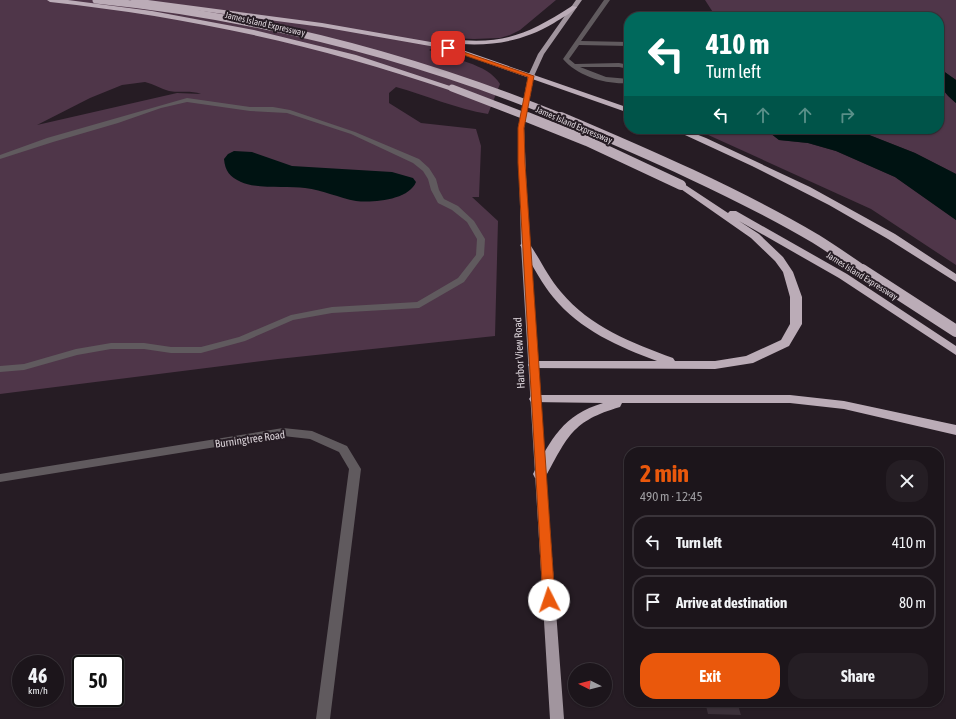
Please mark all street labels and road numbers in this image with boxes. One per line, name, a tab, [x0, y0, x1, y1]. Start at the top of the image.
street label: James Island Expressway	[224, 10, 306, 38]
street label: James Island Expressway	[534, 104, 614, 146]
street label: James Island Expressway	[825, 250, 900, 302]
street label: Harbor View Road	[511, 317, 527, 389]
street label: Burningtree Road	[214, 428, 286, 450]

